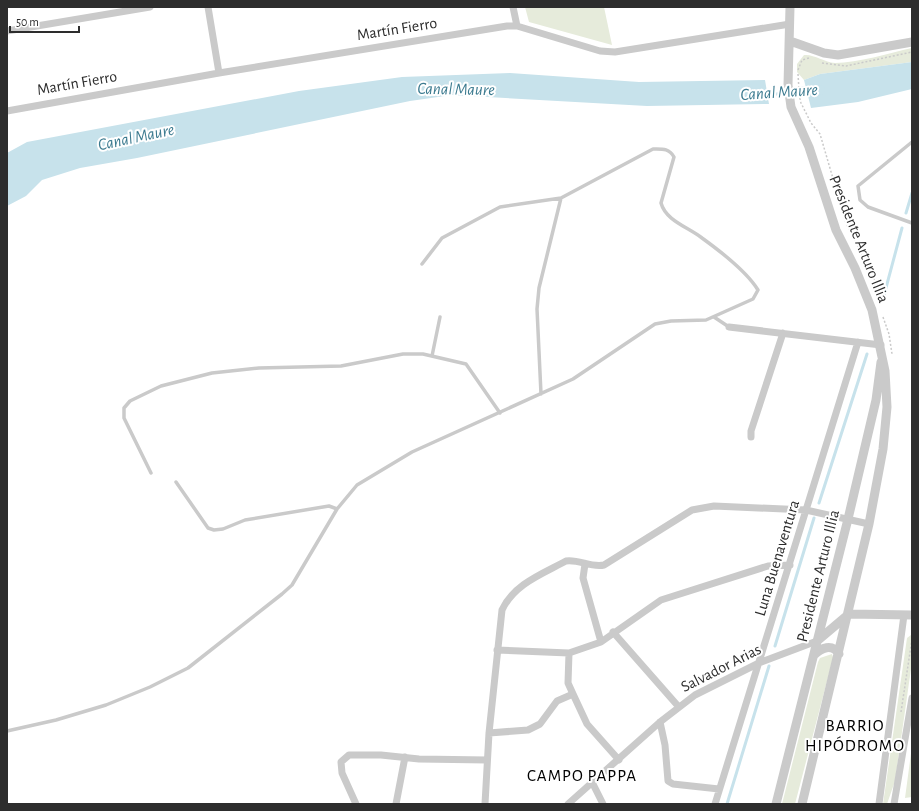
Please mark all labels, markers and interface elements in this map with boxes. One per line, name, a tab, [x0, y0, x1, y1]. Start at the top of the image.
scale bar	[10, 8, 79, 34]
street label: Martín Fierro	[356, 15, 438, 43]
text: 50 m	[16, 16, 39, 28]
street label: Martín Fierro	[36, 68, 118, 98]
water label: Canal Maure	[417, 80, 495, 98]
water label: Canal Maure	[740, 81, 818, 103]
water label: Canal Maure	[96, 121, 176, 153]
street label: Presidente Arturo Illia	[826, 173, 892, 305]
street label: Luna Buenaventura	[752, 498, 802, 618]
street label: Presidente Arturo Illia	[794, 508, 842, 644]
street label: Salvador Arias	[678, 641, 764, 695]
district label: BARRIO HIPÓDROMO	[805, 717, 905, 754]
district label: CAMPO PAPPA	[527, 767, 637, 784]

